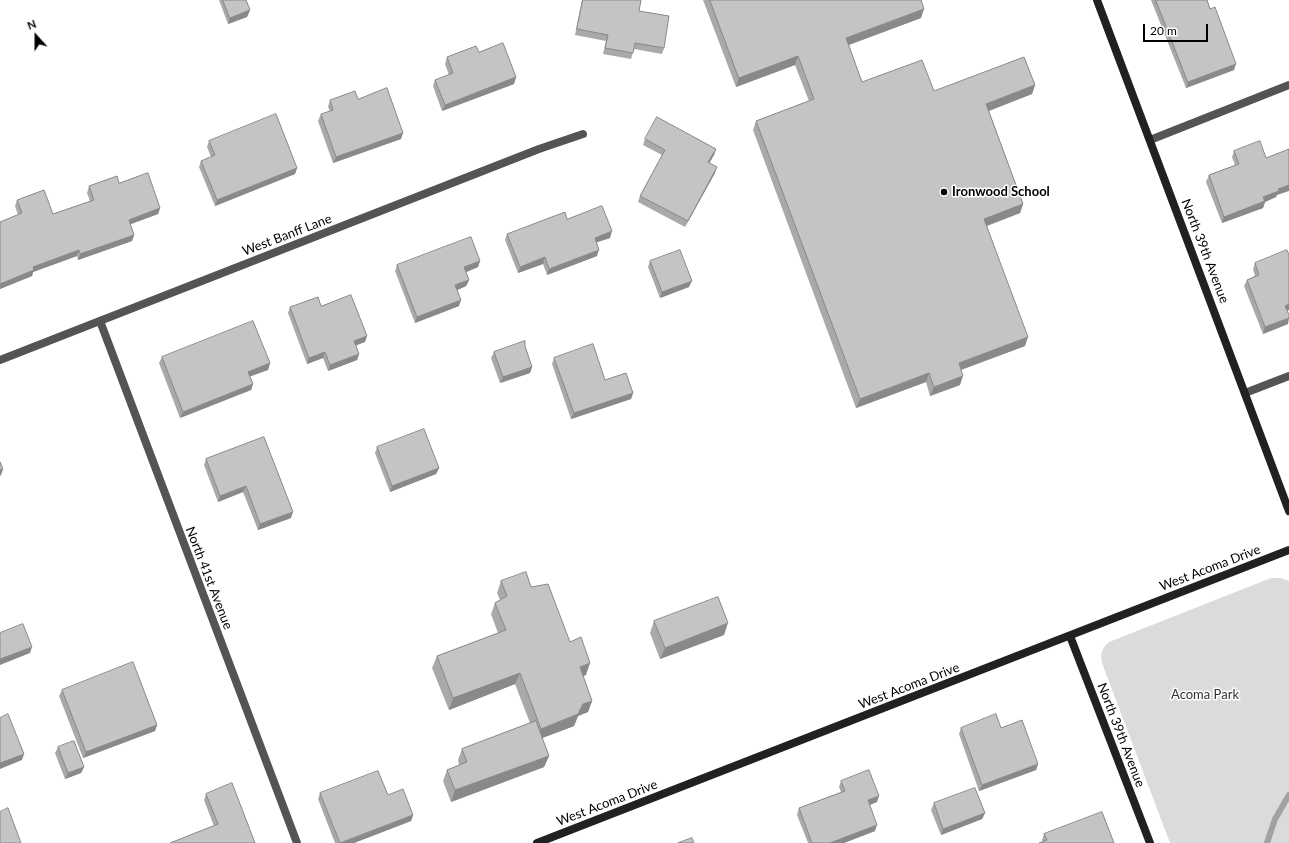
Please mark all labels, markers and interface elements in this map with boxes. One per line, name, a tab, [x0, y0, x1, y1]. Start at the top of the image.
north arrow	[16, 16, 56, 56]
scale bar	[1145, 16, 1210, 42]
text: N	[25, 17, 38, 32]
text: 20 m	[1150, 23, 1177, 38]
place label: Ironwood School	[952, 184, 1050, 200]
marker: Ironwood School	[939, 187, 949, 197]
street label: North 39th Avenue	[1178, 197, 1232, 305]
street label: West Banff Lane	[240, 211, 334, 259]
street label: North 41st Avenue	[182, 524, 236, 632]
street label: West Acoma Drive	[1157, 542, 1263, 594]
street label: West Acoma Drive	[856, 660, 962, 712]
street label: North 39th Avenue	[1094, 681, 1148, 789]
park label: Acoma Park	[1171, 687, 1239, 703]
street label: West Acoma Drive	[554, 777, 660, 829]

